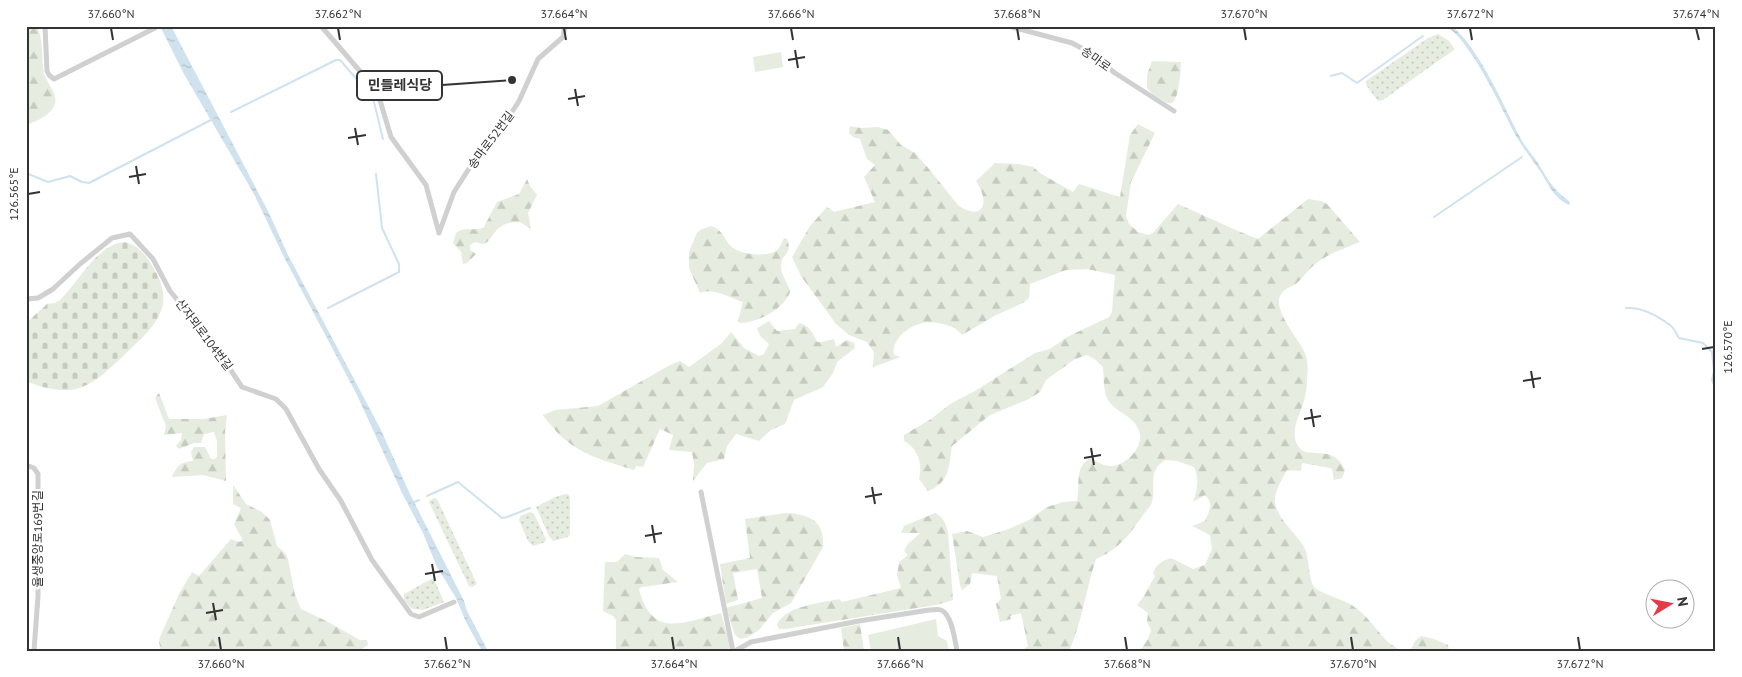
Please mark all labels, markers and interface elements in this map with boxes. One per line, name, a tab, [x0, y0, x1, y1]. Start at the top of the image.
text: 37.660°N	[87, 6, 135, 21]
text: 37.662°N	[314, 6, 362, 21]
text: 37.664°N	[540, 6, 588, 21]
text: 37.666°N	[767, 6, 815, 21]
text: 37.668°N	[993, 6, 1041, 21]
text: 37.670°N	[1220, 6, 1268, 21]
text: 37.672°N	[1446, 6, 1494, 21]
text: 37.674°N	[1672, 6, 1720, 21]
street label: 송마로	[1078, 43, 1114, 74]
callout: 민들레식당	[357, 71, 442, 100]
text: 민들레식당	[368, 76, 432, 94]
street label: 송마로52번길	[464, 108, 517, 171]
text: 126.565°E	[6, 167, 21, 221]
street label: 산자뫼로104번길	[173, 296, 236, 374]
text: 126.570°E	[1720, 320, 1735, 374]
street label: 율생중앙로169번길	[30, 491, 45, 587]
north arrow	[1644, 580, 1694, 630]
text: N	[1673, 596, 1692, 608]
text: 37.660°N	[197, 656, 245, 671]
text: 37.662°N	[423, 656, 471, 671]
text: 37.664°N	[650, 656, 698, 671]
text: 37.666°N	[876, 656, 924, 671]
text: 37.668°N	[1103, 656, 1151, 671]
text: 37.670°N	[1329, 656, 1377, 671]
text: 37.672°N	[1556, 656, 1604, 671]

